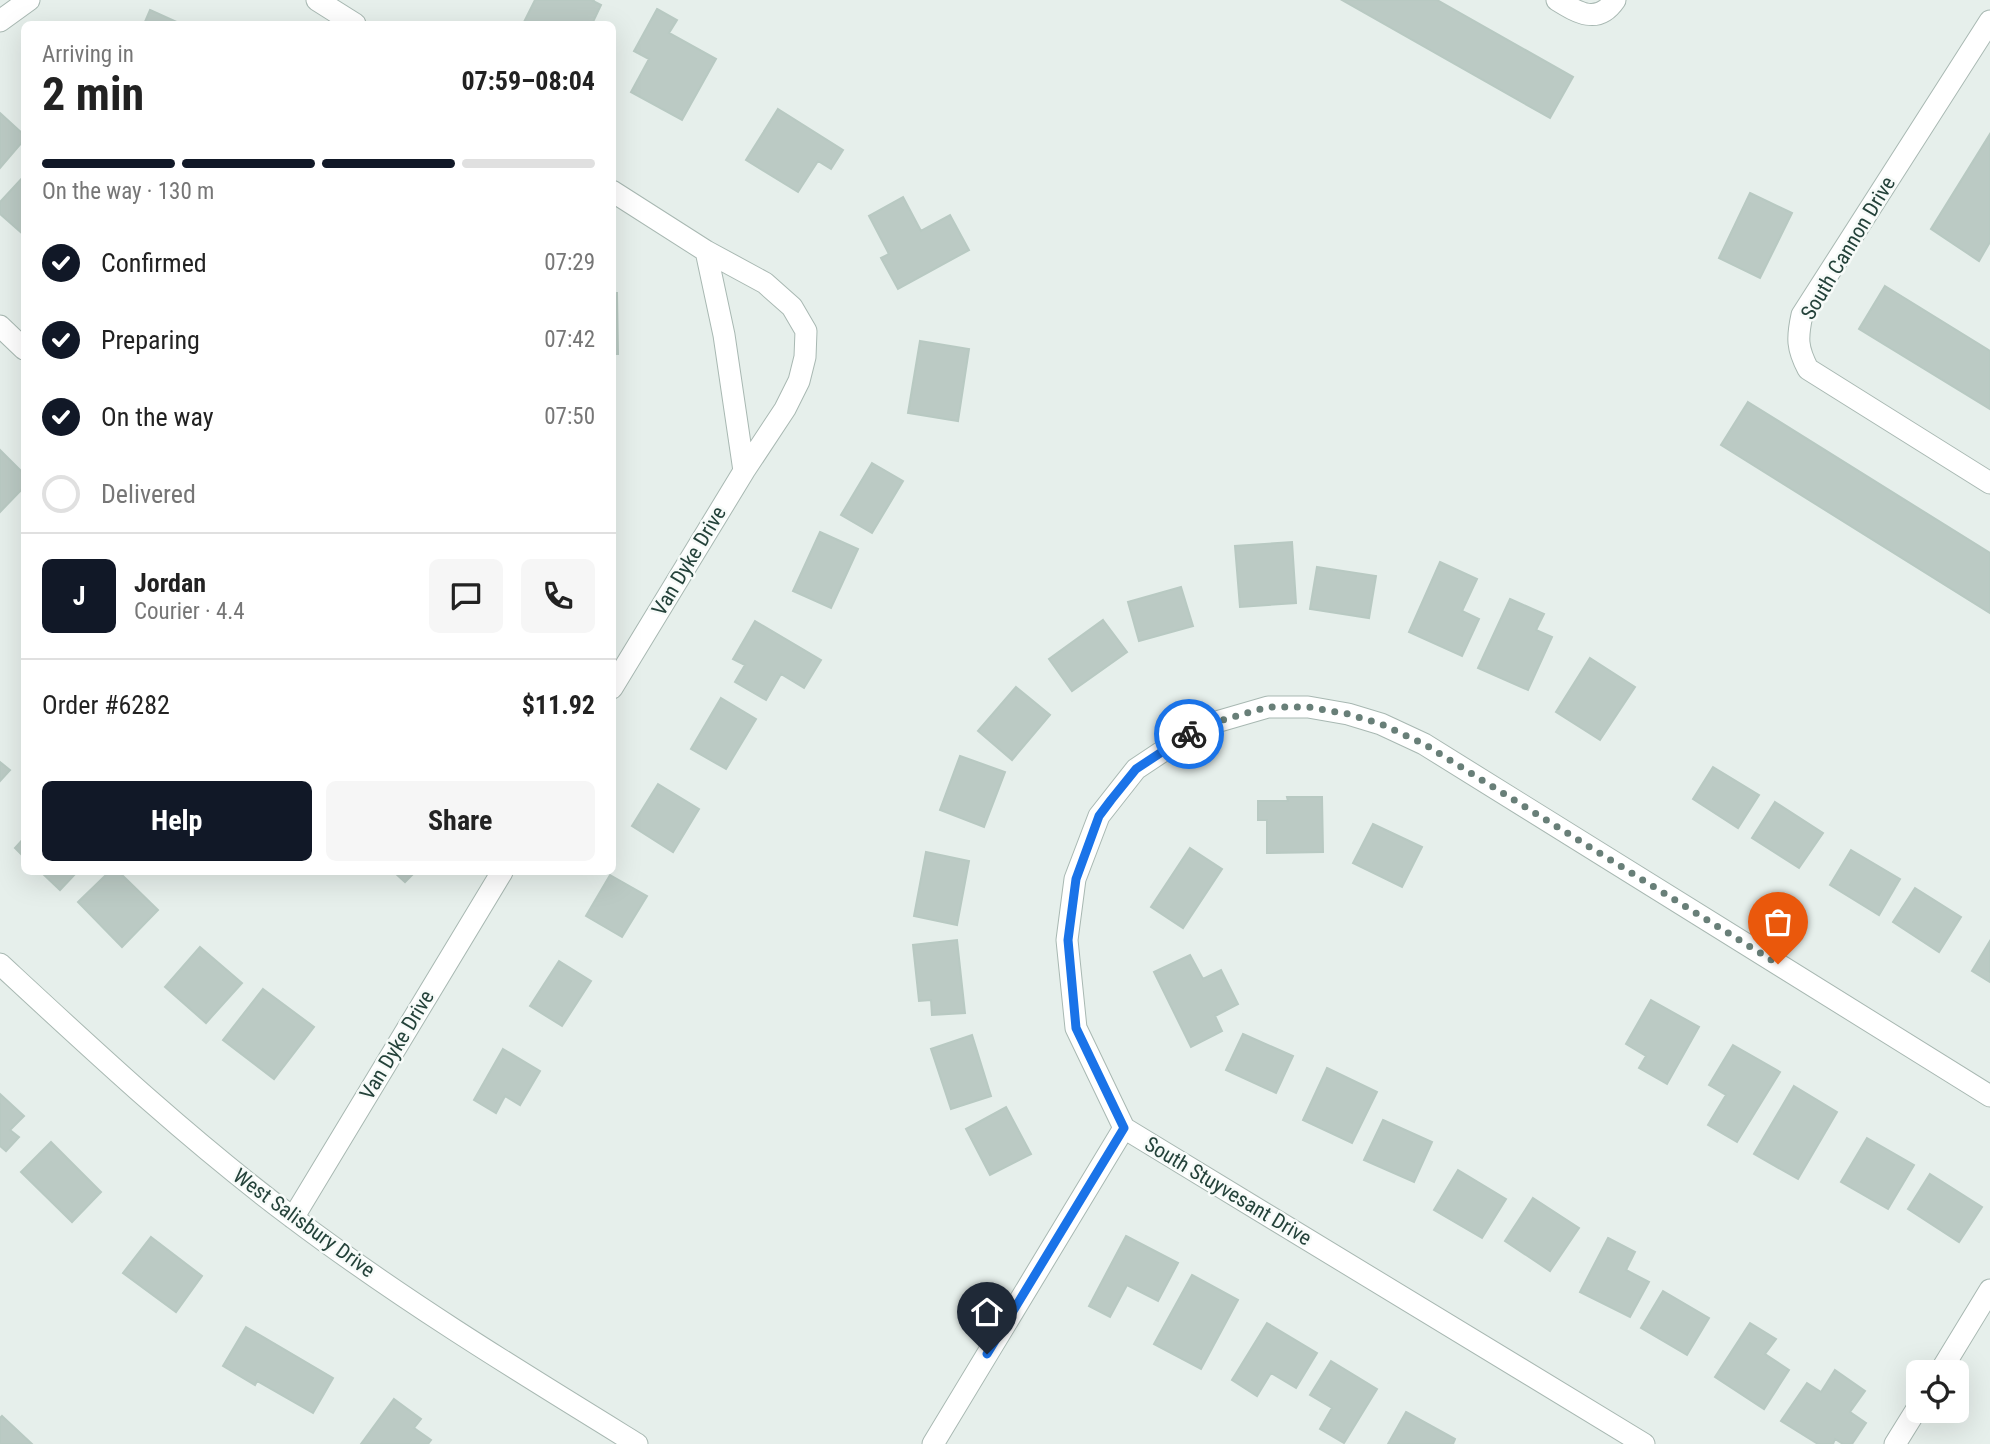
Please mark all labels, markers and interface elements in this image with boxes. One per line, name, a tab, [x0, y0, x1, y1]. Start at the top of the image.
text: Arriving in	[42, 41, 134, 68]
text: 07:59–08:04	[461, 66, 595, 96]
text: 2 min	[42, 67, 144, 121]
street label: South Cannon Drive	[1796, 172, 1900, 324]
text: On the way · 130 m	[42, 178, 214, 205]
icon: check	[42, 244, 80, 282]
text: Confirmed	[101, 248, 207, 278]
text: 07:29	[544, 249, 595, 276]
icon: check	[42, 321, 80, 359]
text: Preparing	[101, 325, 200, 355]
text: 07:42	[544, 326, 595, 353]
icon: check	[42, 398, 80, 436]
text: On the way	[101, 402, 214, 432]
text: 07:50	[544, 403, 595, 430]
text: Delivered	[101, 479, 196, 509]
street label: Van Dyke Drive	[647, 502, 731, 620]
button: chat	[429, 559, 503, 633]
button: phone	[521, 559, 595, 633]
text: Jordan	[134, 568, 206, 598]
text: J	[73, 581, 85, 611]
text: Courier · 4.4	[134, 598, 245, 625]
text: Order #6282	[42, 690, 170, 720]
text: $11.92	[522, 690, 595, 720]
courier	[1154, 699, 1224, 769]
icon: bike	[1170, 715, 1208, 753]
button: Help	[42, 781, 312, 861]
button: Share	[326, 781, 595, 861]
pin	[1748, 892, 1808, 964]
icon: bag	[1759, 903, 1797, 941]
street label: Van Dyke Drive	[355, 986, 439, 1104]
street label: South Stuyvesant Drive	[1140, 1132, 1316, 1250]
street label: West Salisbury Drive	[229, 1164, 379, 1282]
pin	[957, 1282, 1017, 1354]
icon: home	[968, 1293, 1006, 1331]
map controls	[1906, 1360, 1969, 1423]
button: locate	[1906, 1360, 1969, 1423]

